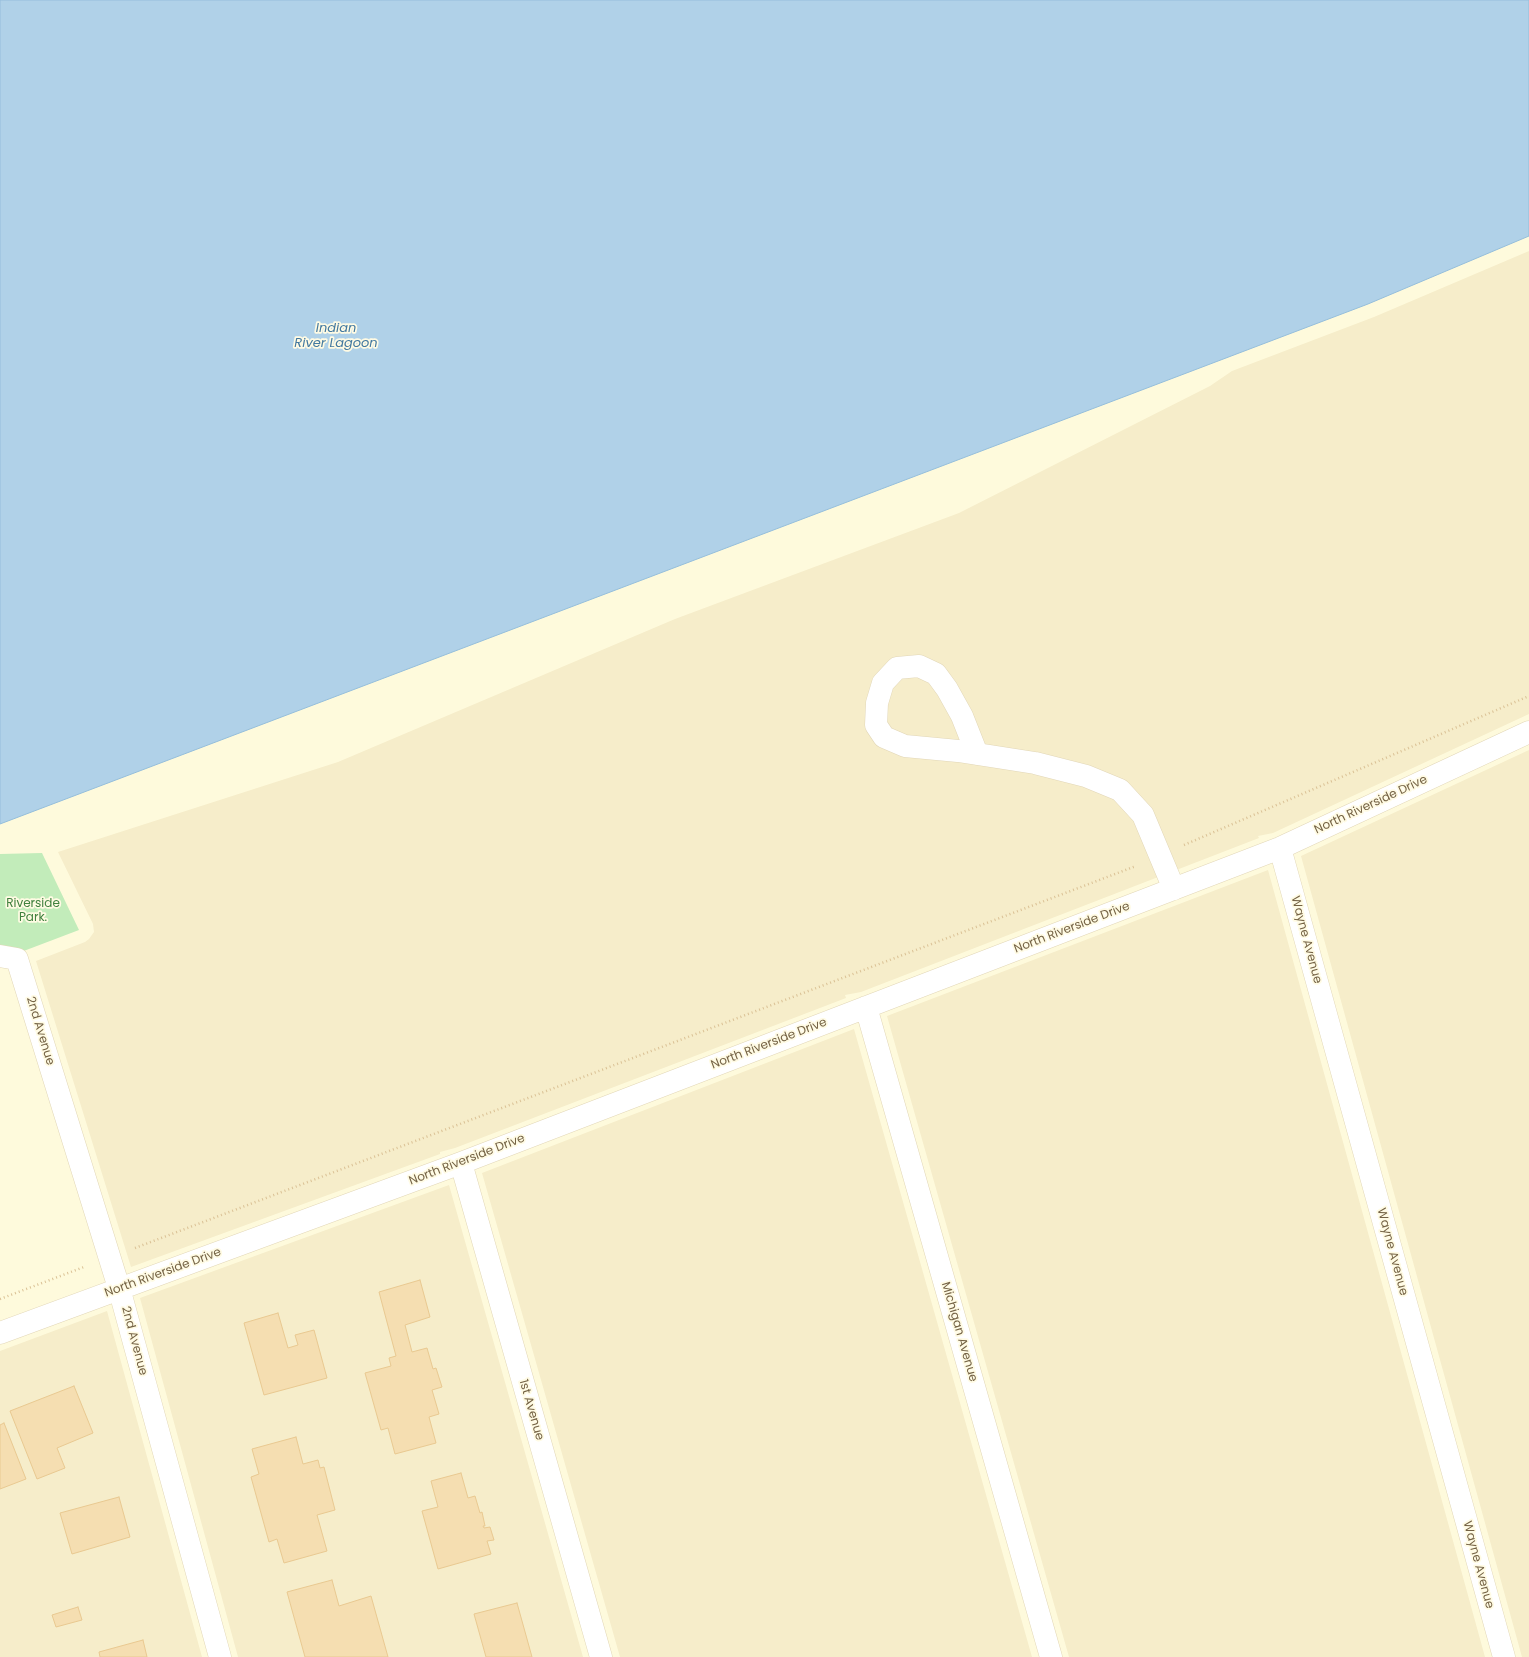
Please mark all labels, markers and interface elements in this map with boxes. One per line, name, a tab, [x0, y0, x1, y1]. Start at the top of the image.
water label: Indian River Lagoon	[294, 321, 378, 352]
street label: North Riverside Drive	[1312, 773, 1430, 837]
street label: Wayne Avenue	[1287, 895, 1325, 985]
park label: Riverside Park.	[6, 897, 60, 925]
street label: North Riverside Drive	[1012, 899, 1132, 957]
street label: 2nd Avenue	[23, 995, 57, 1067]
street label: North Riverside Drive	[709, 1015, 829, 1073]
street label: North Riverside Drive	[407, 1131, 527, 1189]
street label: Wayne Avenue	[1373, 1207, 1411, 1297]
street label: North Riverside Drive	[103, 1245, 223, 1301]
street label: Michigan Avenue	[938, 1280, 980, 1384]
street label: 2nd Avenue	[118, 1305, 150, 1377]
street label: 1st Avenue	[515, 1378, 547, 1442]
street label: Wayne Avenue	[1459, 1520, 1497, 1610]

